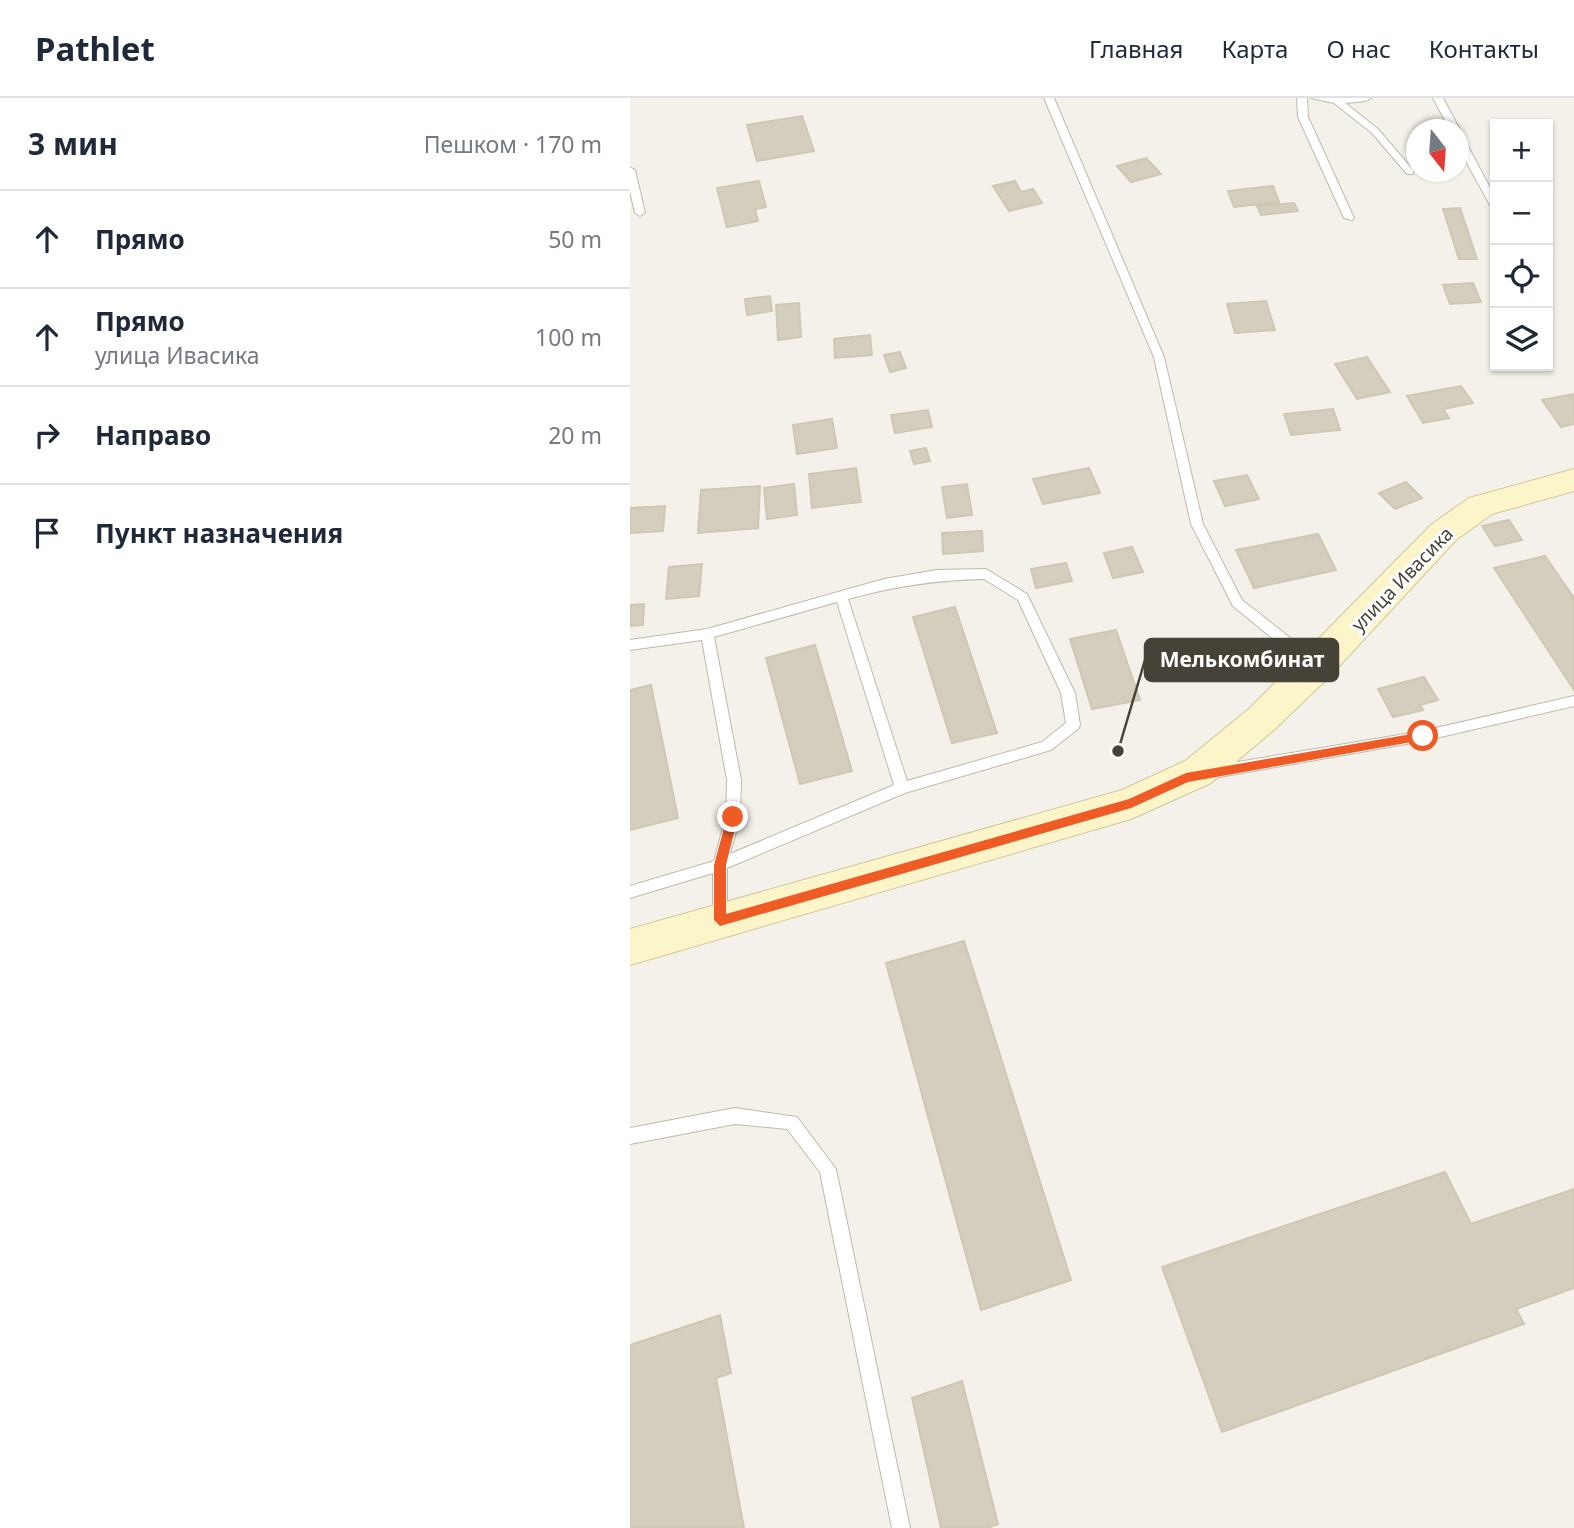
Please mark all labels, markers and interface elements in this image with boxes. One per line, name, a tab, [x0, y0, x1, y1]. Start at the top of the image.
text: Pathlet	[35, 26, 155, 71]
text: Главная	[1089, 32, 1183, 65]
text: Карта	[1221, 32, 1288, 65]
text: О нас	[1326, 32, 1391, 65]
text: Контакты	[1429, 32, 1539, 65]
north arrow	[1406, 119, 1469, 182]
map controls	[1490, 119, 1553, 371]
button: +	[1490, 119, 1553, 182]
text: 3 мин	[28, 123, 118, 164]
text: Пешком · 170 m	[424, 128, 602, 160]
button: −	[1490, 182, 1553, 245]
icon: ahead	[28, 220, 66, 258]
text: Прямо	[95, 221, 185, 257]
text: 50 m	[548, 223, 602, 255]
button: locate	[1490, 245, 1553, 308]
text: Прямо	[95, 303, 185, 339]
button: layers	[1490, 308, 1553, 371]
icon: ahead	[28, 318, 66, 356]
text: 100 m	[535, 321, 602, 353]
text: улица Ивасика	[95, 339, 260, 371]
icon: right	[28, 416, 66, 454]
text: Направо	[95, 417, 211, 453]
text: 20 m	[548, 419, 602, 451]
icon: arrive	[28, 514, 66, 552]
text: Пункт назначения	[95, 515, 343, 551]
street label: улица Ивасика	[1345, 521, 1459, 637]
callout: Мелькомбинат	[1145, 639, 1338, 681]
text: Мелькомбинат	[1160, 645, 1325, 673]
route start	[1407, 720, 1438, 751]
route end	[717, 801, 748, 832]

